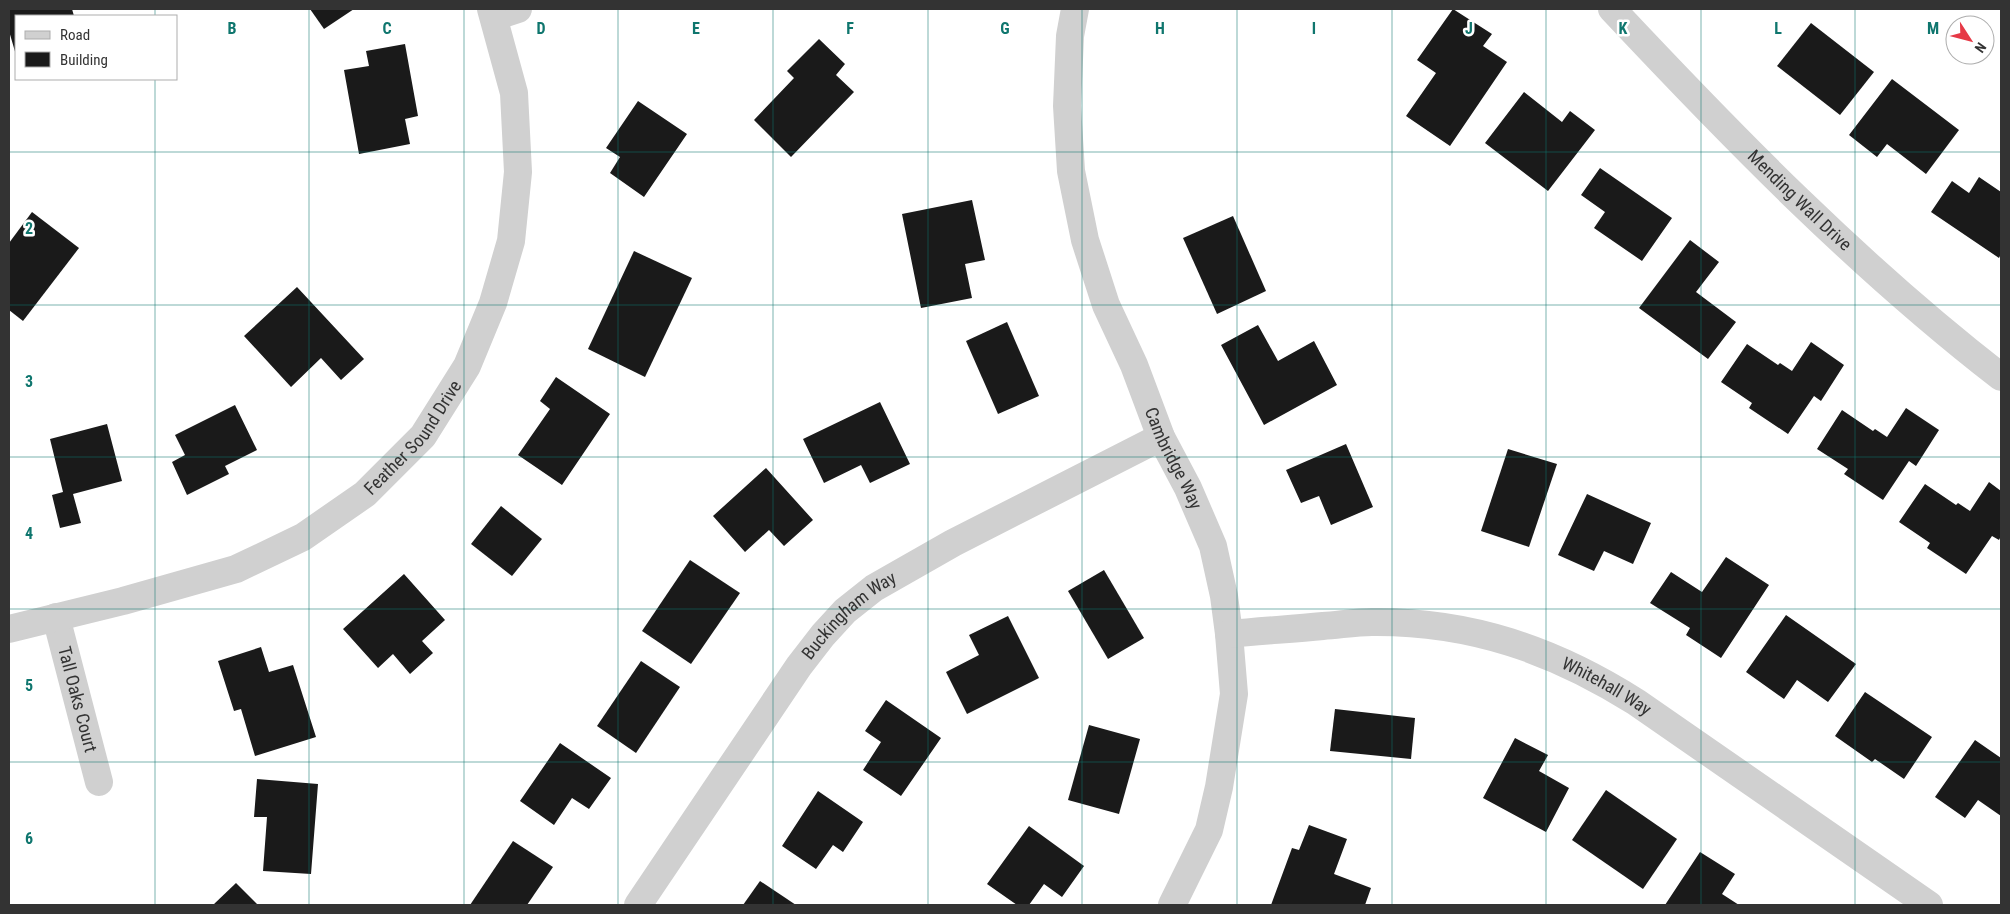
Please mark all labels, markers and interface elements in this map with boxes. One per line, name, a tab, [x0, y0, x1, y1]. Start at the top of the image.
legend	[15, 15, 178, 80]
north arrow	[1945, 15, 1995, 65]
text: B	[228, 19, 237, 38]
text: C	[382, 19, 392, 38]
text: D	[536, 19, 546, 38]
text: E	[692, 19, 700, 38]
text: F	[846, 19, 854, 38]
text: G	[1000, 19, 1010, 38]
text: H	[1155, 19, 1165, 38]
text: I	[1312, 19, 1316, 38]
text: J	[1465, 19, 1473, 38]
text: K	[1619, 19, 1628, 38]
text: L	[1774, 19, 1782, 38]
text: M	[1927, 19, 1939, 38]
text: Road	[60, 26, 90, 44]
text: N	[1972, 39, 1990, 56]
text: Building	[60, 51, 108, 69]
street label: Mending Wall Drive	[1744, 145, 1856, 255]
text: 2	[25, 219, 33, 238]
text: 3	[25, 372, 33, 391]
street label: Feather Sound Drive	[360, 376, 465, 499]
street label: Cambridge Way	[1141, 404, 1207, 513]
text: 4	[25, 524, 33, 543]
street label: Buckingham Way	[797, 566, 900, 663]
street label: Tall Oaks Court	[54, 644, 102, 754]
street label: Whitehall Way	[1559, 652, 1656, 720]
text: 5	[25, 676, 33, 695]
text: 6	[25, 829, 33, 848]

